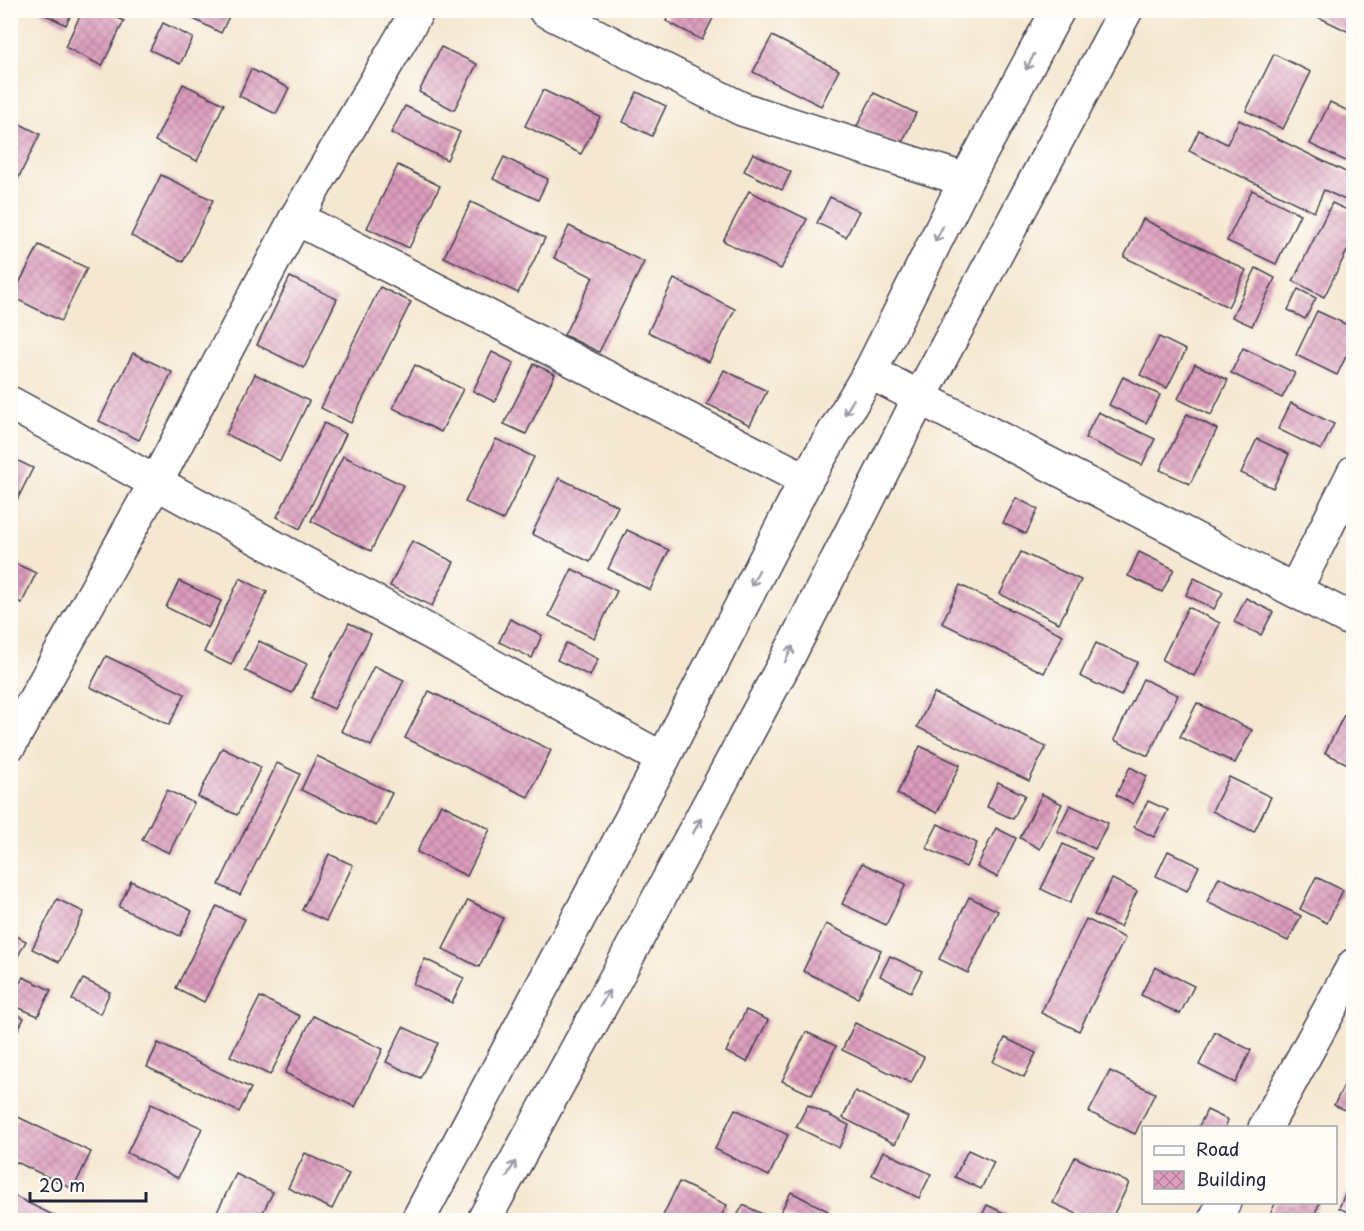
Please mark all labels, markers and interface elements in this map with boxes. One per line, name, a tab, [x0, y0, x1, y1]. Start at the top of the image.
one-way arrow	[1024, 53, 1036, 70]
one-way arrow	[933, 225, 944, 243]
one-way arrow	[842, 398, 854, 415]
one-way arrow	[749, 569, 760, 587]
one-way arrow	[783, 646, 795, 663]
one-way arrow	[691, 818, 703, 835]
one-way arrow	[600, 989, 611, 1007]
legend	[1142, 1126, 1337, 1204]
text: Road	[1196, 1135, 1240, 1162]
one-way arrow	[505, 1161, 517, 1178]
scale bar	[30, 1165, 146, 1203]
text: Building	[1196, 1165, 1266, 1192]
text: 20 m	[39, 1171, 85, 1198]

